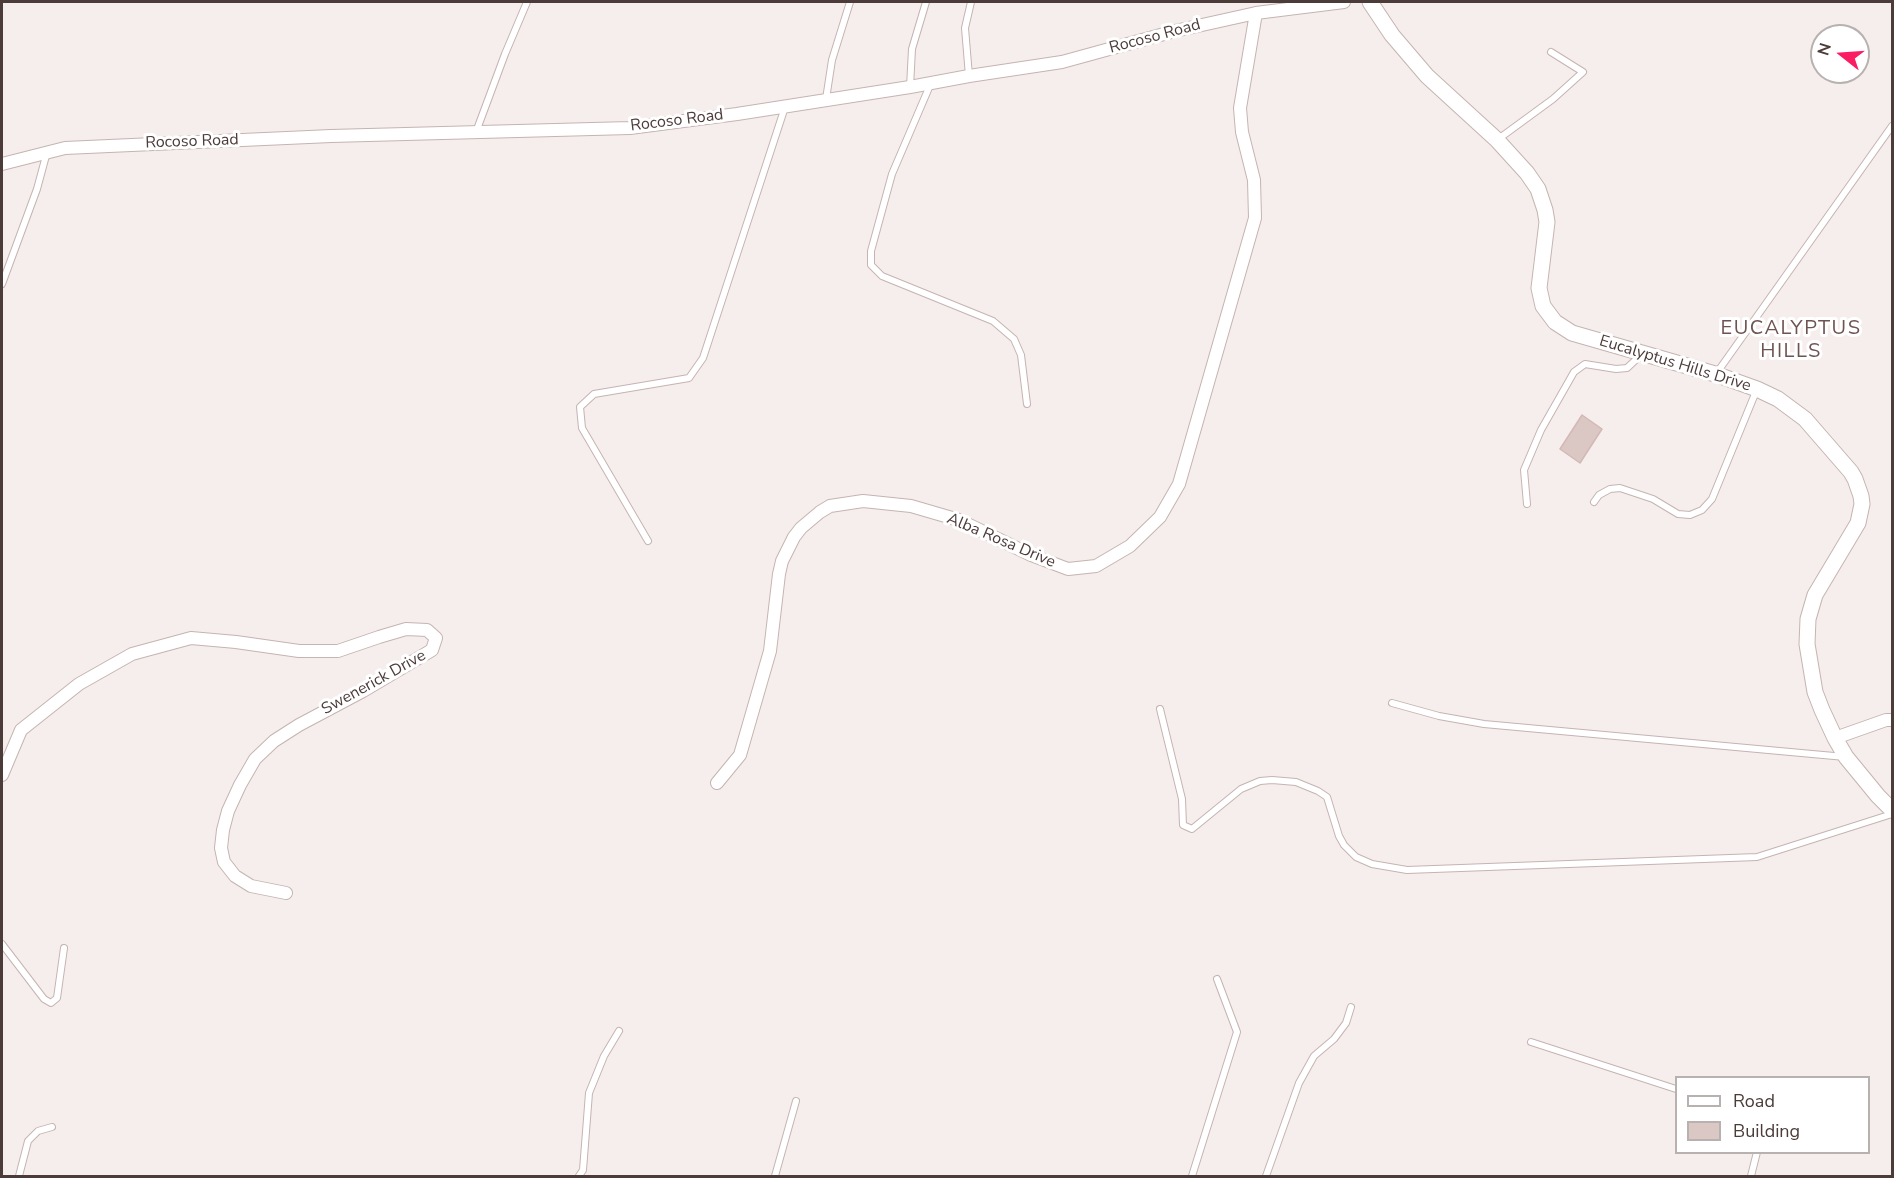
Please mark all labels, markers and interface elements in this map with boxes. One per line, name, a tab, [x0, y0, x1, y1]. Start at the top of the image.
street label: Rocoso Road	[1107, 16, 1203, 58]
north arrow	[1810, 24, 1870, 84]
text: N	[1812, 40, 1837, 58]
street label: Rocoso Road	[629, 106, 725, 136]
street label: Rocoso Road	[145, 131, 239, 153]
district label: EUCALYPTUS HILLS	[1721, 317, 1861, 364]
street label: Eucalyptus Hills Drive	[1597, 332, 1753, 396]
street label: Alba Rosa Drive	[944, 510, 1058, 572]
street label: Swenerick Drive	[319, 646, 429, 720]
legend	[1675, 1076, 1870, 1154]
text: Road	[1733, 1089, 1775, 1113]
text: Building	[1733, 1119, 1800, 1143]

